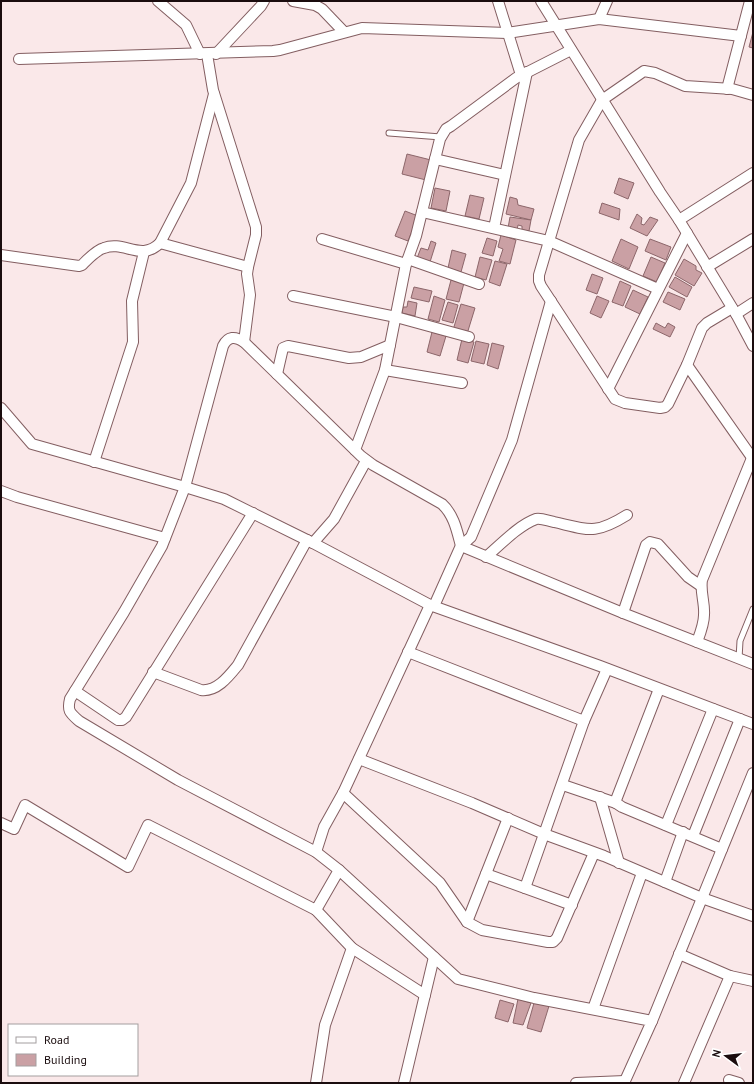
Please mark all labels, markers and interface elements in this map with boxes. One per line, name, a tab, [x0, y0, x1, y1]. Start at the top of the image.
legend	[8, 1024, 138, 1076]
text: Road	[44, 1032, 69, 1047]
north arrow	[706, 1036, 746, 1076]
text: N	[709, 1048, 724, 1059]
text: Building	[44, 1052, 87, 1067]

